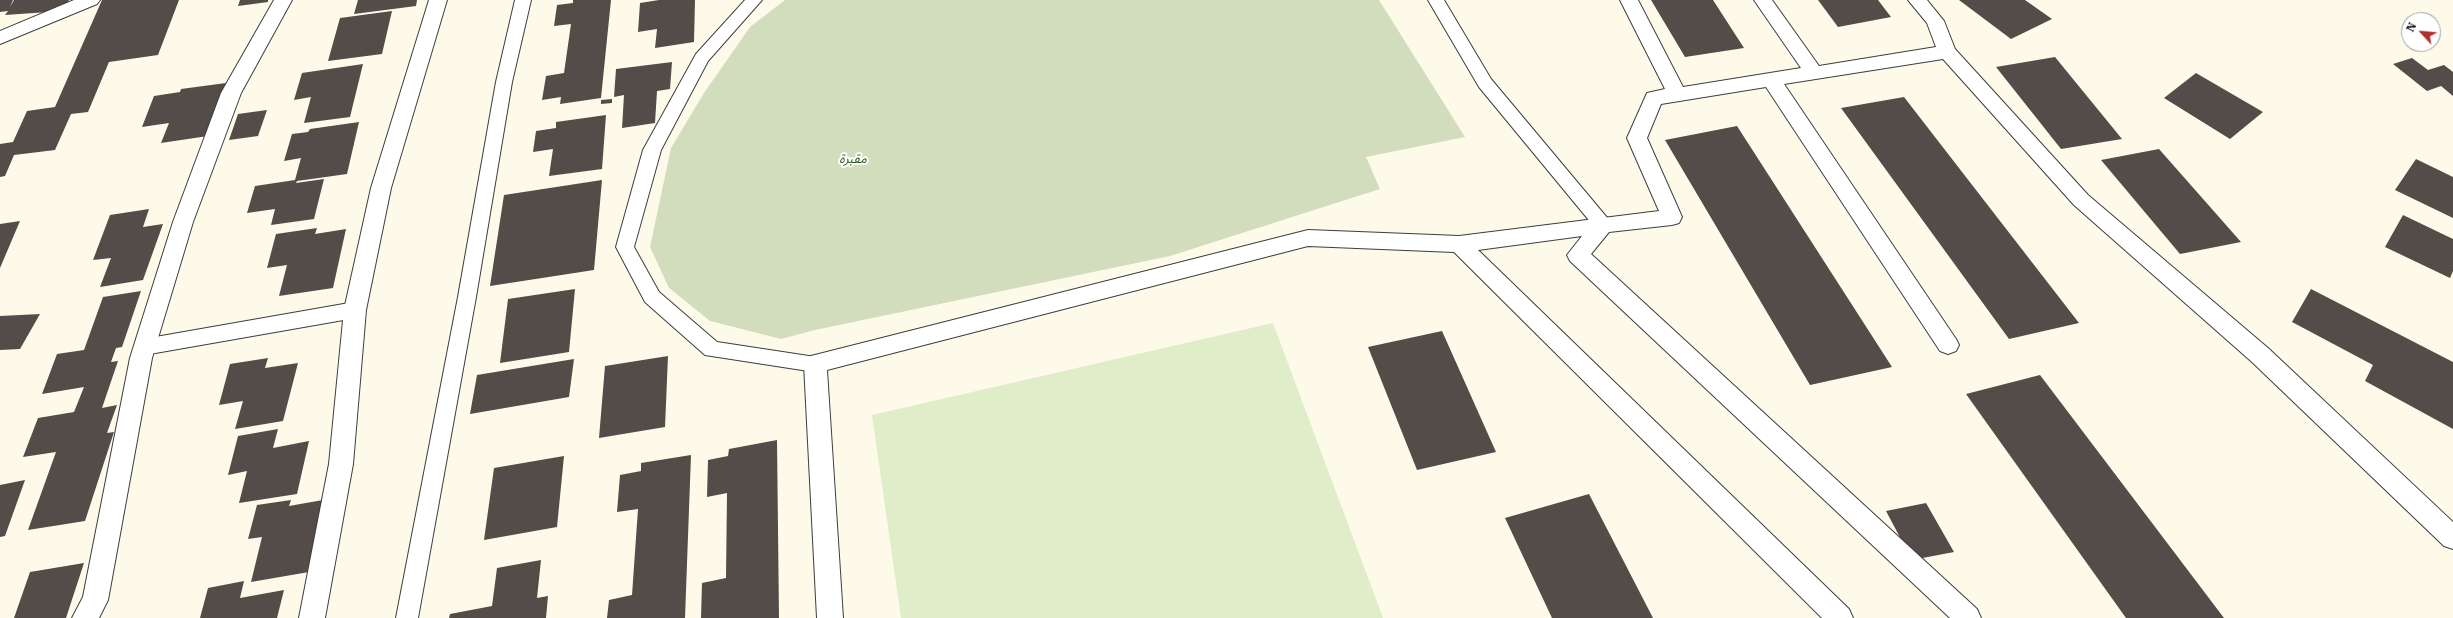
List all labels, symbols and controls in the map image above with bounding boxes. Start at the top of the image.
north arrow [2401,12,2441,52]
text: N [2403,20,2419,34]
park label: مقبرة [839,151,867,167]

